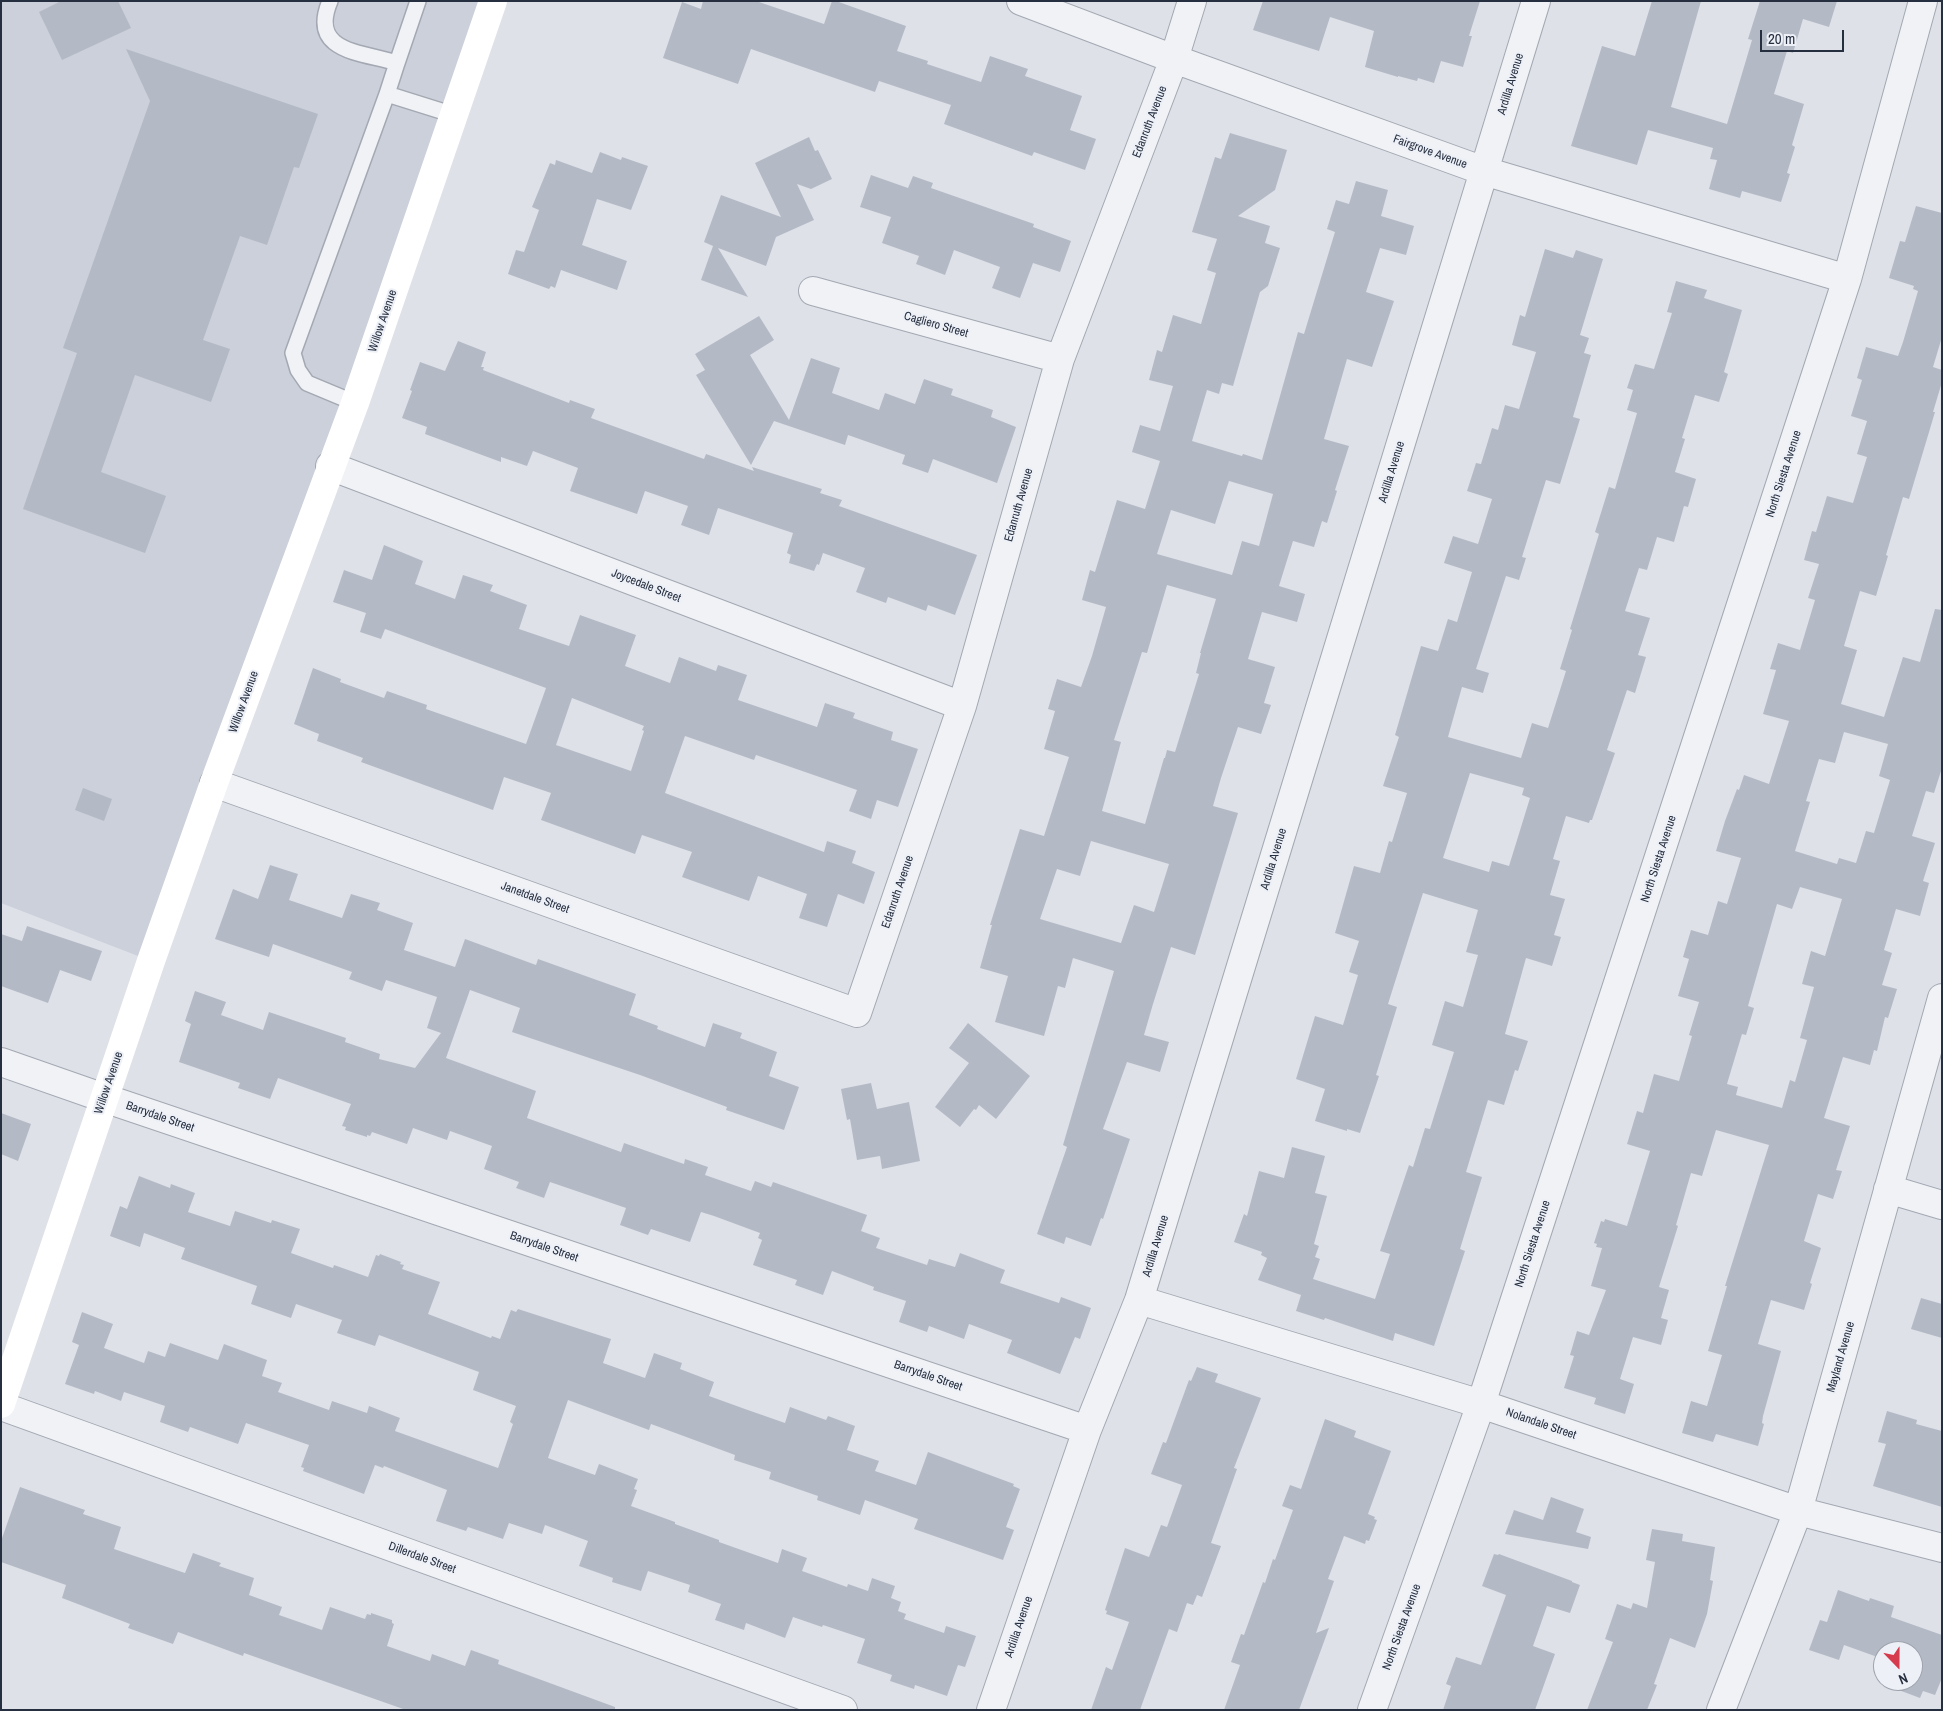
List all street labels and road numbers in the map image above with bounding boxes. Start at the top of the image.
street label: Ardilla Avenue [1495,51,1527,117]
street label: Edanruth Avenue [1130,84,1170,160]
street label: Fairgrove Avenue [1391,132,1469,172]
street label: Willow Avenue [366,288,400,354]
street label: Cagliero Street [902,309,970,341]
street label: North Siesta Avenue [1763,429,1805,519]
street label: Ardilla Avenue [1376,439,1408,505]
street label: Edanruth Avenue [1002,467,1036,543]
street label: Joycedale Street [609,566,683,606]
street label: Willow Avenue [226,669,262,735]
street label: North Siesta Avenue [1638,814,1680,904]
street label: Ardilla Avenue [1258,826,1290,892]
street label: Edanruth Avenue [879,854,917,930]
street label: Janetdale Street [499,879,571,917]
street label: Willow Avenue [92,1050,126,1116]
street label: Barrydale Street [124,1099,196,1135]
street label: North Siesta Avenue [1512,1199,1554,1289]
street label: Ardilla Avenue [1140,1213,1172,1279]
street label: Barrydale Street [508,1229,580,1265]
street label: Mayland Avenue [1824,1320,1858,1394]
street label: Barrydale Street [892,1358,964,1394]
street label: Nolandale Street [1504,1405,1578,1443]
street label: Dillerdale Street [386,1539,458,1577]
street label: North Siesta Avenue [1380,1582,1424,1672]
street label: Ardilla Avenue [1002,1594,1036,1660]

